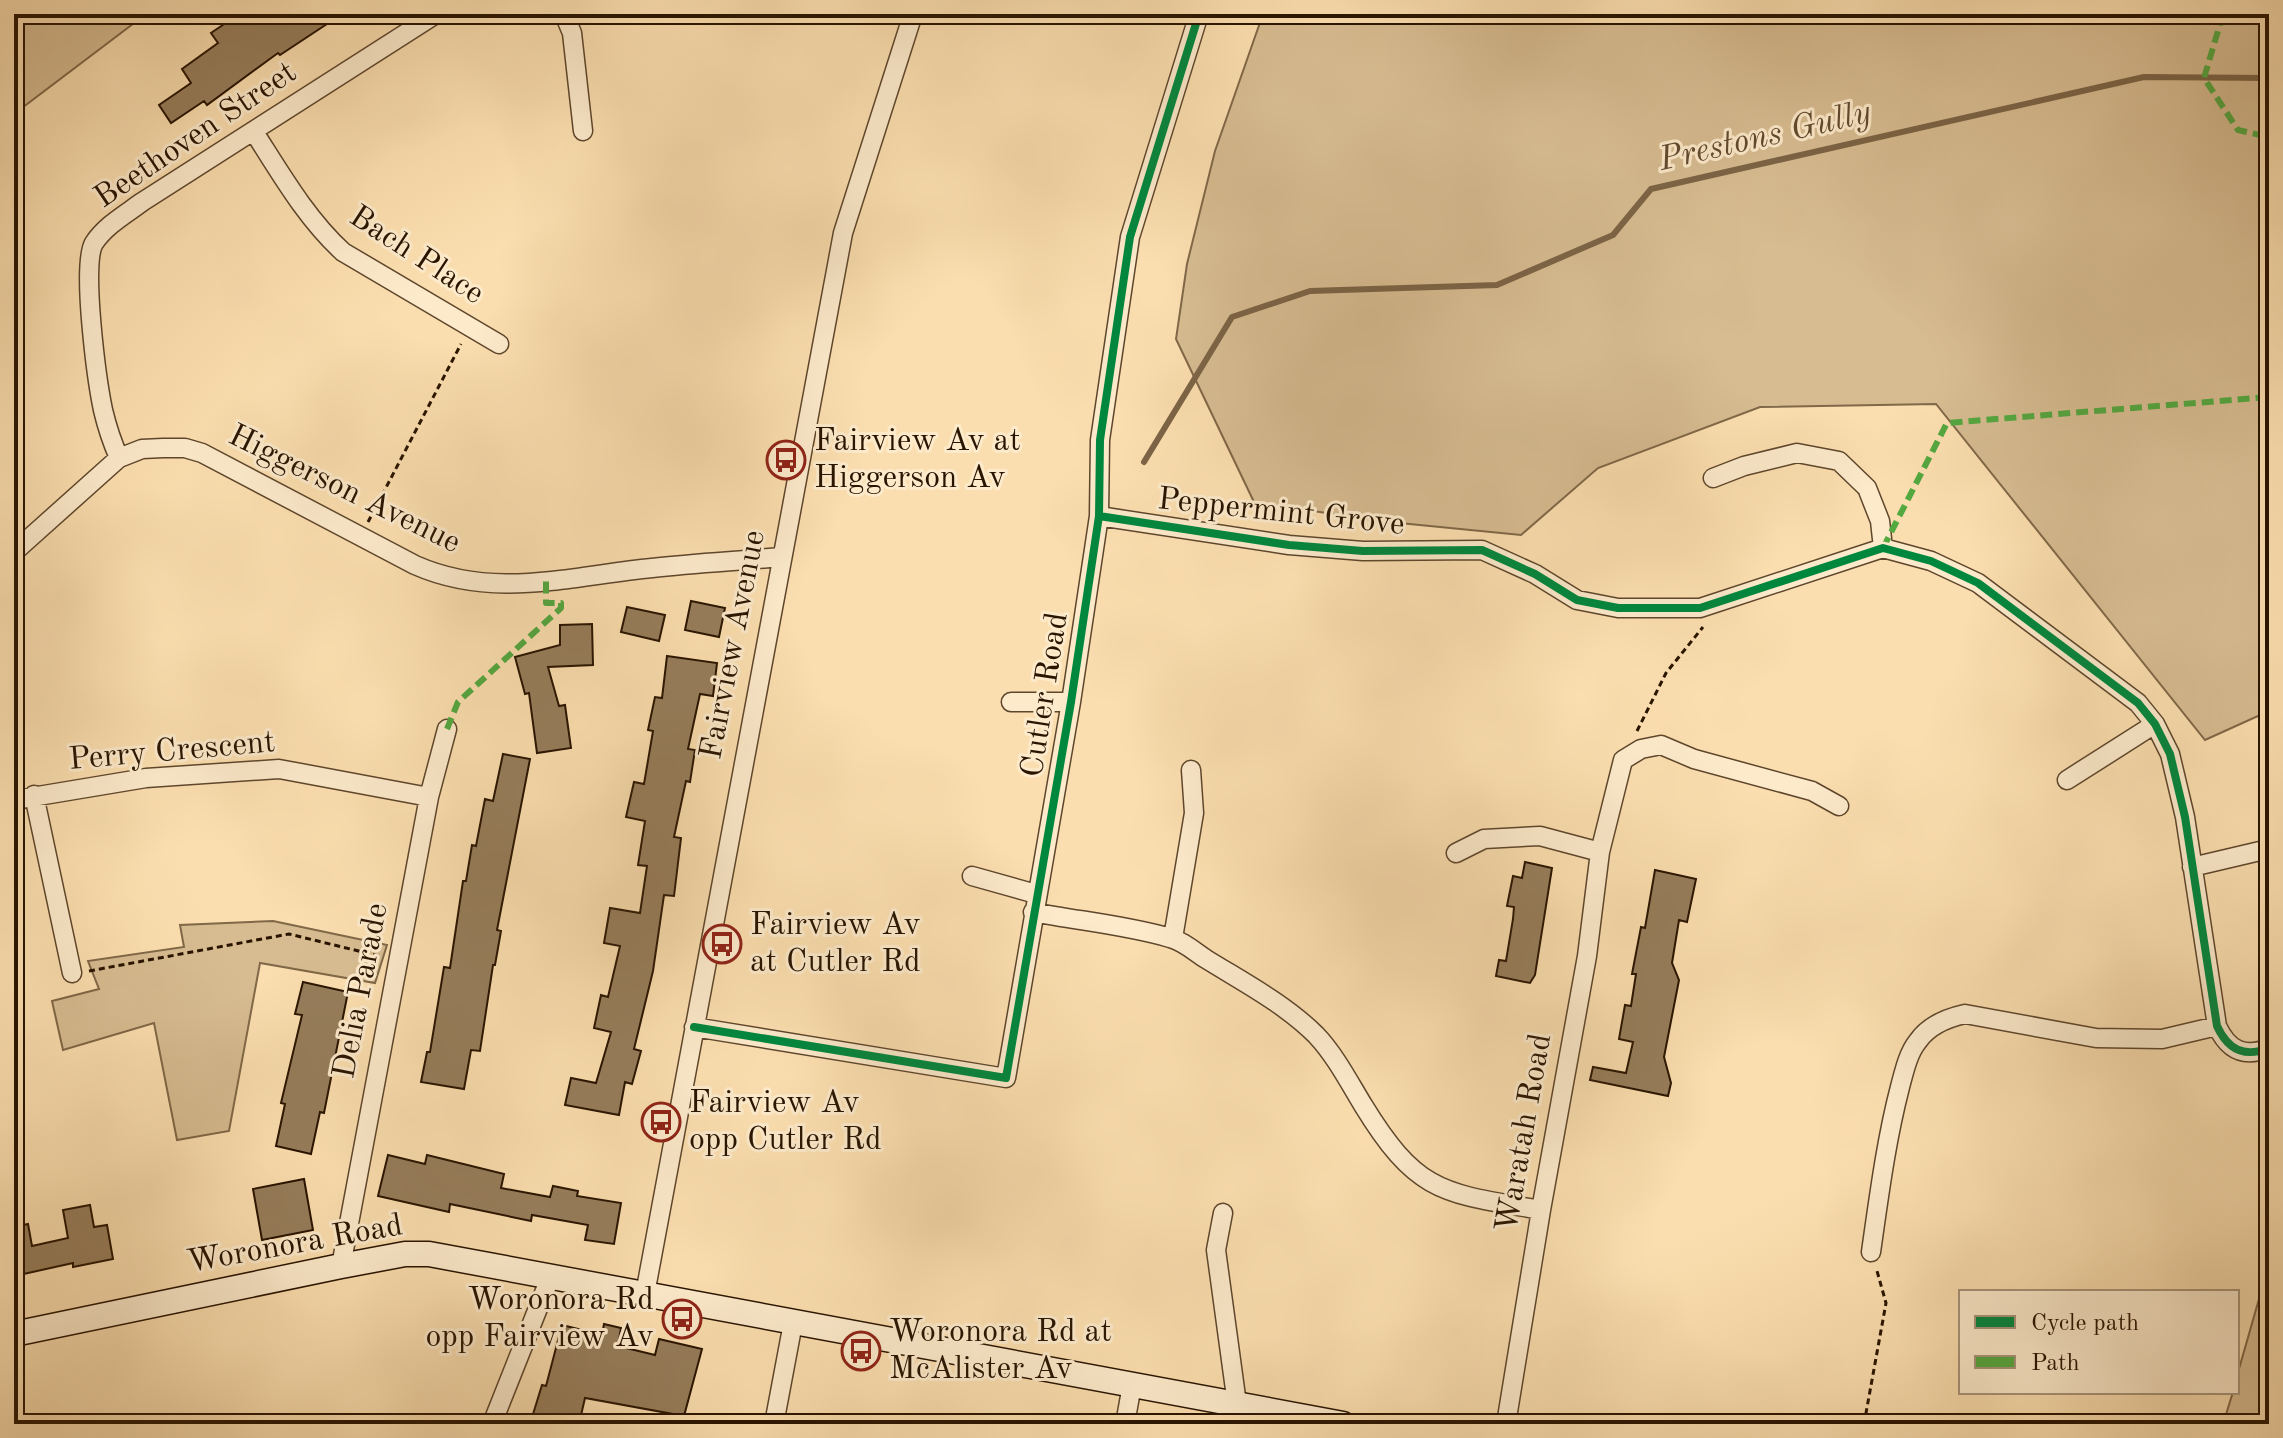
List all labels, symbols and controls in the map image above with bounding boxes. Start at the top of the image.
street label: Beethoven Street [89,57,303,215]
water label: Prestons Gully [1655,96,1875,178]
street label: Bach Place [343,201,489,311]
street label: Higgerson Avenue [223,420,465,560]
place label: Fairview Av at Higgerson Av [814,426,1021,495]
bus stop icon: Fairview Av at Higgerson Av [765,439,807,481]
street label: Peppermint Grove [1156,484,1406,542]
street label: Fairview Avenue [696,528,772,762]
street label: Cutler Road [1017,610,1075,780]
street label: Perry Crescent [67,727,277,777]
street label: Delia Parade [329,900,395,1082]
place label: Fairview Av at Cutler Rd [750,910,921,979]
bus stop icon: Fairview Av at Cutler Rd [701,923,743,965]
street label: Waratah Road [1492,1031,1558,1235]
place label: Fairview Av opp Cutler Rd [689,1088,882,1157]
bus stop icon: Fairview Av opp Cutler Rd [640,1101,682,1143]
street label: Woronora Road [185,1210,405,1280]
place label: Woronora Rd opp Fairview Av [425,1285,654,1354]
legend [1959,1290,2239,1394]
bus stop icon: Woronora Rd opp Fairview Av [661,1298,703,1340]
text: Cycle path [2031,1312,2139,1336]
place label: Woronora Rd at McAlister Av [889,1317,1112,1386]
bus stop icon: Woronora Rd at McAlister Av [840,1330,882,1372]
text: Path [2031,1352,2080,1376]

